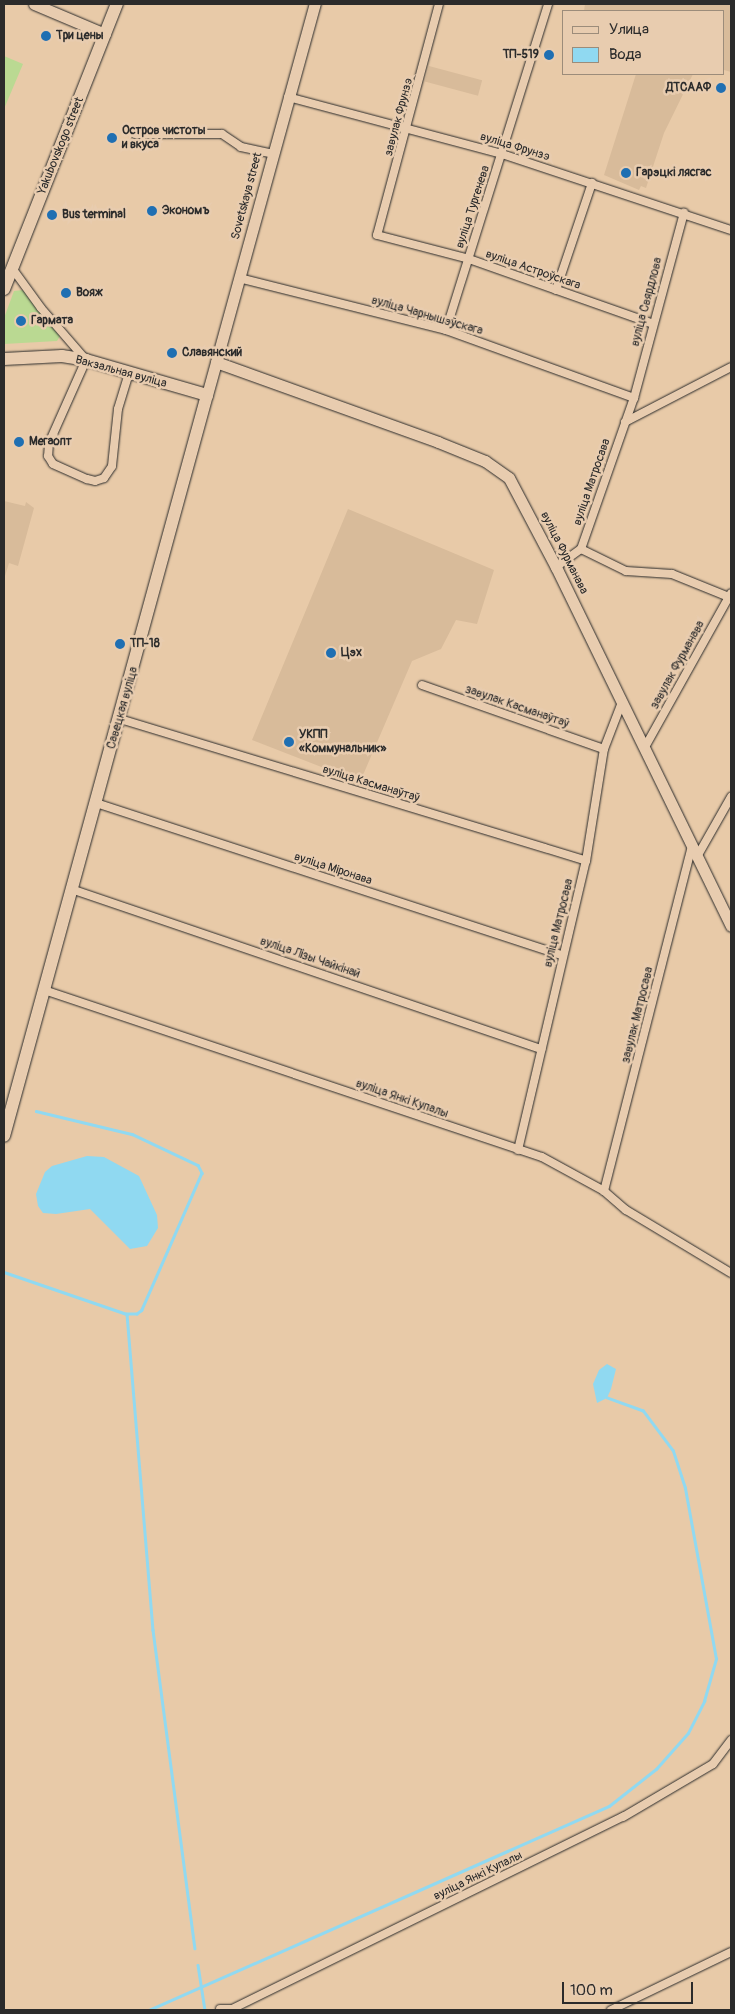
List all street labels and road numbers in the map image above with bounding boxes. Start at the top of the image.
street label: завулак Фрунзэ [382,76,416,158]
street label: Yakubovskogo street [35,95,87,197]
street label: вуліца Фрунзэ [478,130,552,164]
street label: Sovetskaya street [228,151,266,241]
street label: вуліца Тургенева [453,164,493,250]
street label: вуліца Астроўскага [484,247,582,293]
street label: вуліца Свярдлова [628,256,666,348]
street label: вуліца Чарнышэўскага [370,293,484,339]
street label: Вакзальная вуліца [74,353,168,391]
street label: вуліца Матросава [570,437,614,527]
street label: вуліца Фурманава [537,509,591,597]
street label: завулак Фурманава [648,618,708,712]
street label: Савецкая вуліца [104,665,142,751]
street label: завулак Касманаўтаў [463,683,571,731]
street label: вуліца Касманаўтаў [321,762,421,806]
street label: вуліца Міронава [292,850,374,888]
street label: вуліца Матросава [541,877,577,969]
street label: вуліца Лізы Чайкінай [258,934,362,982]
street label: завулак Матросава [619,965,657,1065]
street label: вуліца Янкі Купалы [354,1076,450,1122]
street label: вуліца Янкі Купалы [431,1848,525,1904]

